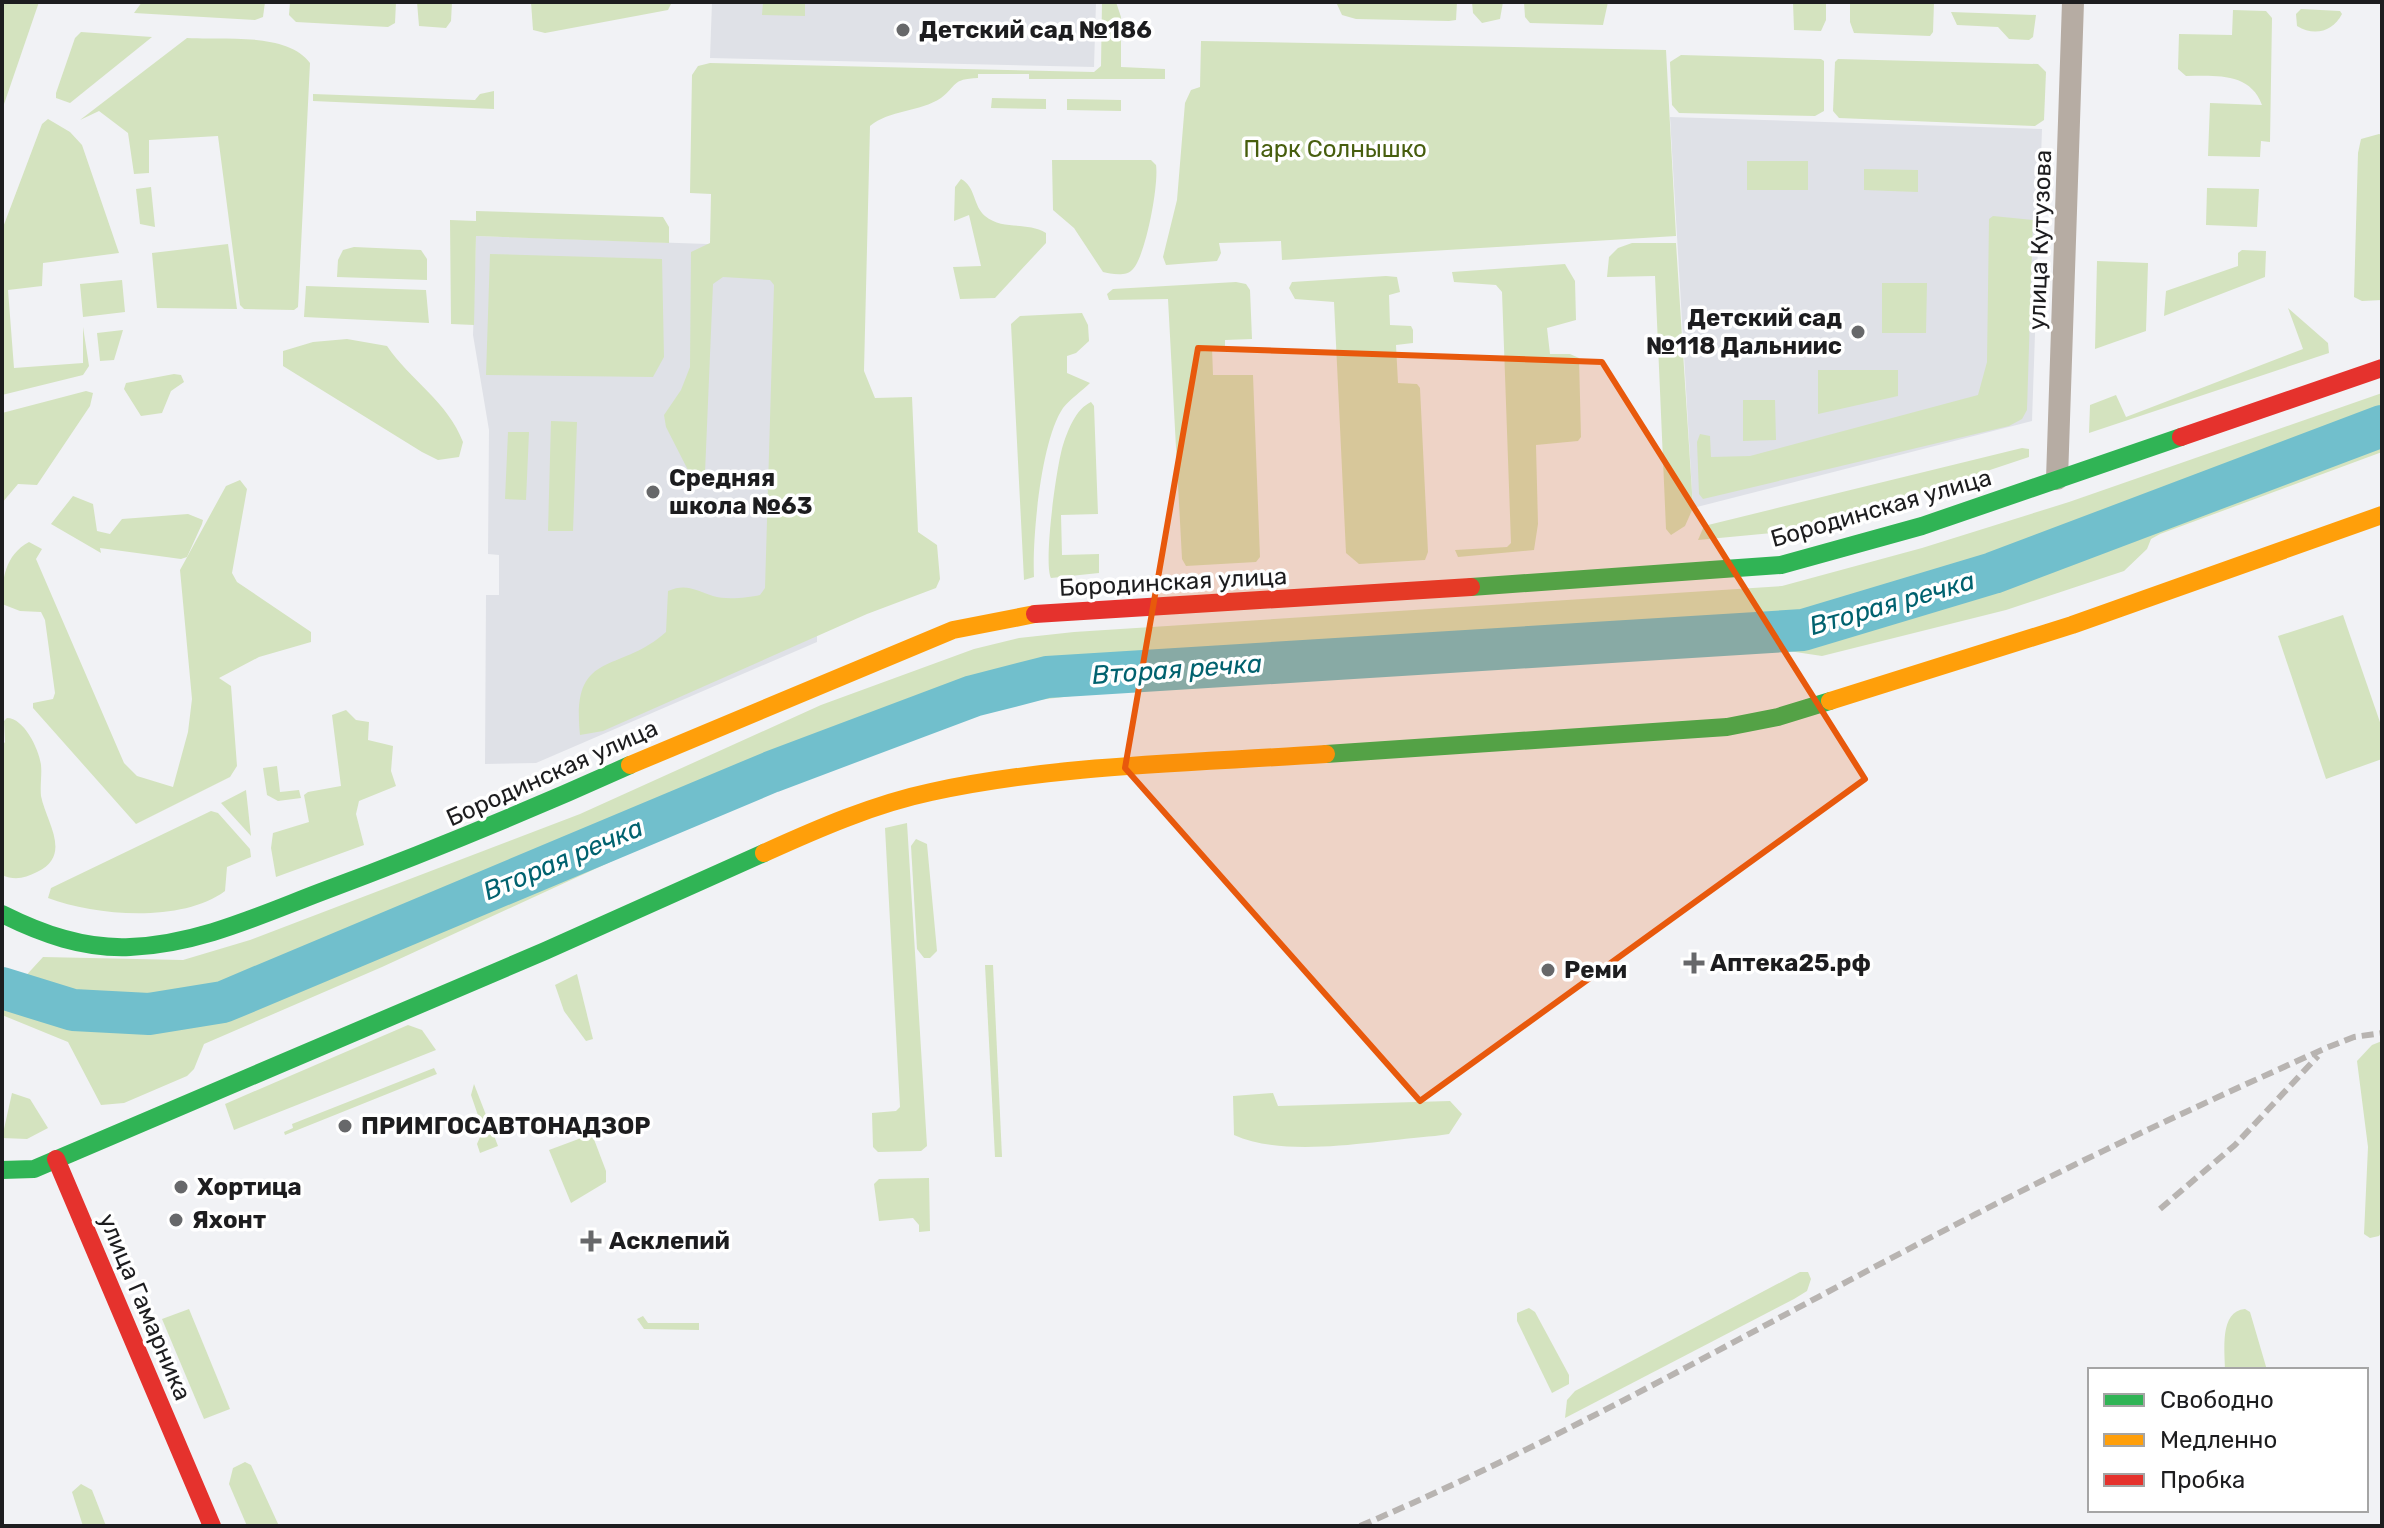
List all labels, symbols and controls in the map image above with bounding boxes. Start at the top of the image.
place label: Детский сад №186 [919,16,1152,44]
marker: Детский сад №186 [894,21,912,39]
park label: Парк Солнышко [1243,135,1427,163]
street label: улица Кутузова [2023,149,2057,331]
place label: Детский сад №118 Дальниис [1646,304,1842,360]
marker: Детский сад №118 Дальниис [1849,323,1867,341]
street label: Бородинская улица [1767,463,1995,553]
place label: Средняя школа №63 [669,464,812,520]
marker: Средняя школа №63 [644,483,662,501]
street label: Бородинская улица [1058,562,1288,602]
water label: Вторая речка [1806,565,1978,642]
water label: Вторая речка [1091,648,1263,691]
street label: Бородинская улица [442,714,662,832]
water label: Вторая речка [479,812,648,907]
place label: Аптека25.рф [1710,949,1871,977]
marker: Аптека25.рф [1685,954,1703,972]
place label: Реми [1564,956,1627,984]
marker: Реми [1539,961,1557,979]
place label: ПРИМГОСАВТОНАДЗОР [361,1112,650,1140]
marker: ПРИМГОСАВТОНАДЗОР [336,1117,354,1135]
place label: Хортица [197,1173,302,1201]
marker: Хортица [172,1178,190,1196]
place label: Яхонт [192,1206,266,1234]
street label: улица Гамарника [93,1209,197,1405]
marker: Яхонт [167,1211,185,1229]
place label: Асклепий [609,1227,730,1255]
marker: Асклепий [580,1230,602,1252]
legend [2088,1368,2368,1512]
text: Свободно [2160,1386,2274,1414]
text: Медленно [2160,1426,2277,1454]
text: Пробка [2160,1466,2245,1494]

